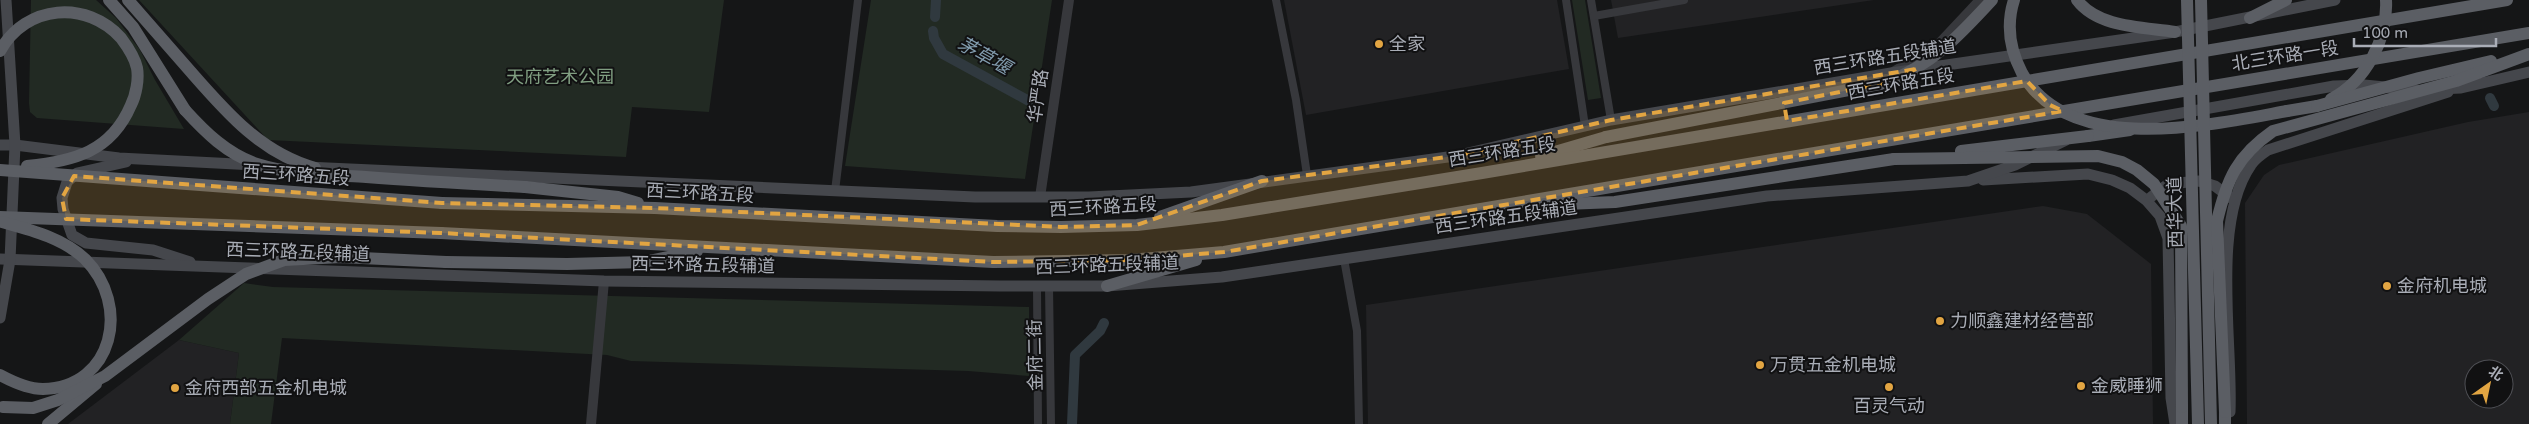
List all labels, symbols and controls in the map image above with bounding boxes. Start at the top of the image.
scale bar [2354,15,2496,47]
text: 100 m [2362,24,2408,42]
water label: 茅草堰 [954,33,1017,81]
place label: 全家 [1389,33,1425,55]
street label: 西三环路五段辅道 [1812,35,1958,79]
street label: 北三环路一段 [2230,37,2340,75]
marker: 全家 [1373,38,1385,50]
street label: 西三环路五段 [1846,64,1956,104]
park label: 天府艺术公园 [506,66,614,88]
street label: 华严路 [1023,68,1053,124]
street label: 西三环路五段 [1447,133,1557,171]
street label: 西三环路五段 [241,160,351,190]
street label: 西华大道 [2163,176,2187,248]
street label: 西三环路五段 [645,179,755,207]
street label: 西三环路五段 [1048,193,1158,221]
street label: 西三环路五段辅道 [1433,196,1579,238]
street label: 西三环路五段辅道 [226,238,370,266]
street label: 西三环路五段辅道 [1035,251,1179,279]
street label: 西三环路五段辅道 [631,253,775,277]
place label: 金府机电城 [2397,275,2487,297]
marker: 金府机电城 [2381,280,2393,292]
place label: 力顺鑫建材经营部 [1950,310,2094,332]
marker: 力顺鑫建材经营部 [1934,315,1946,327]
street label: 金府二街 [1023,319,1047,391]
place label: 万贯五金机电城 [1770,354,1896,376]
marker: 万贯五金机电城 [1754,359,1766,371]
north arrow [2464,359,2514,409]
text: 北 [2485,363,2506,384]
place label: 金威睡狮 [2091,375,2163,397]
place label: 金府西部五金机电城 [185,377,347,399]
marker: 金威睡狮 [2075,380,2087,392]
marker: 百灵气动 [1883,381,1895,393]
marker: 金府西部五金机电城 [169,382,181,394]
place label: 百灵气动 [1853,395,1925,417]

